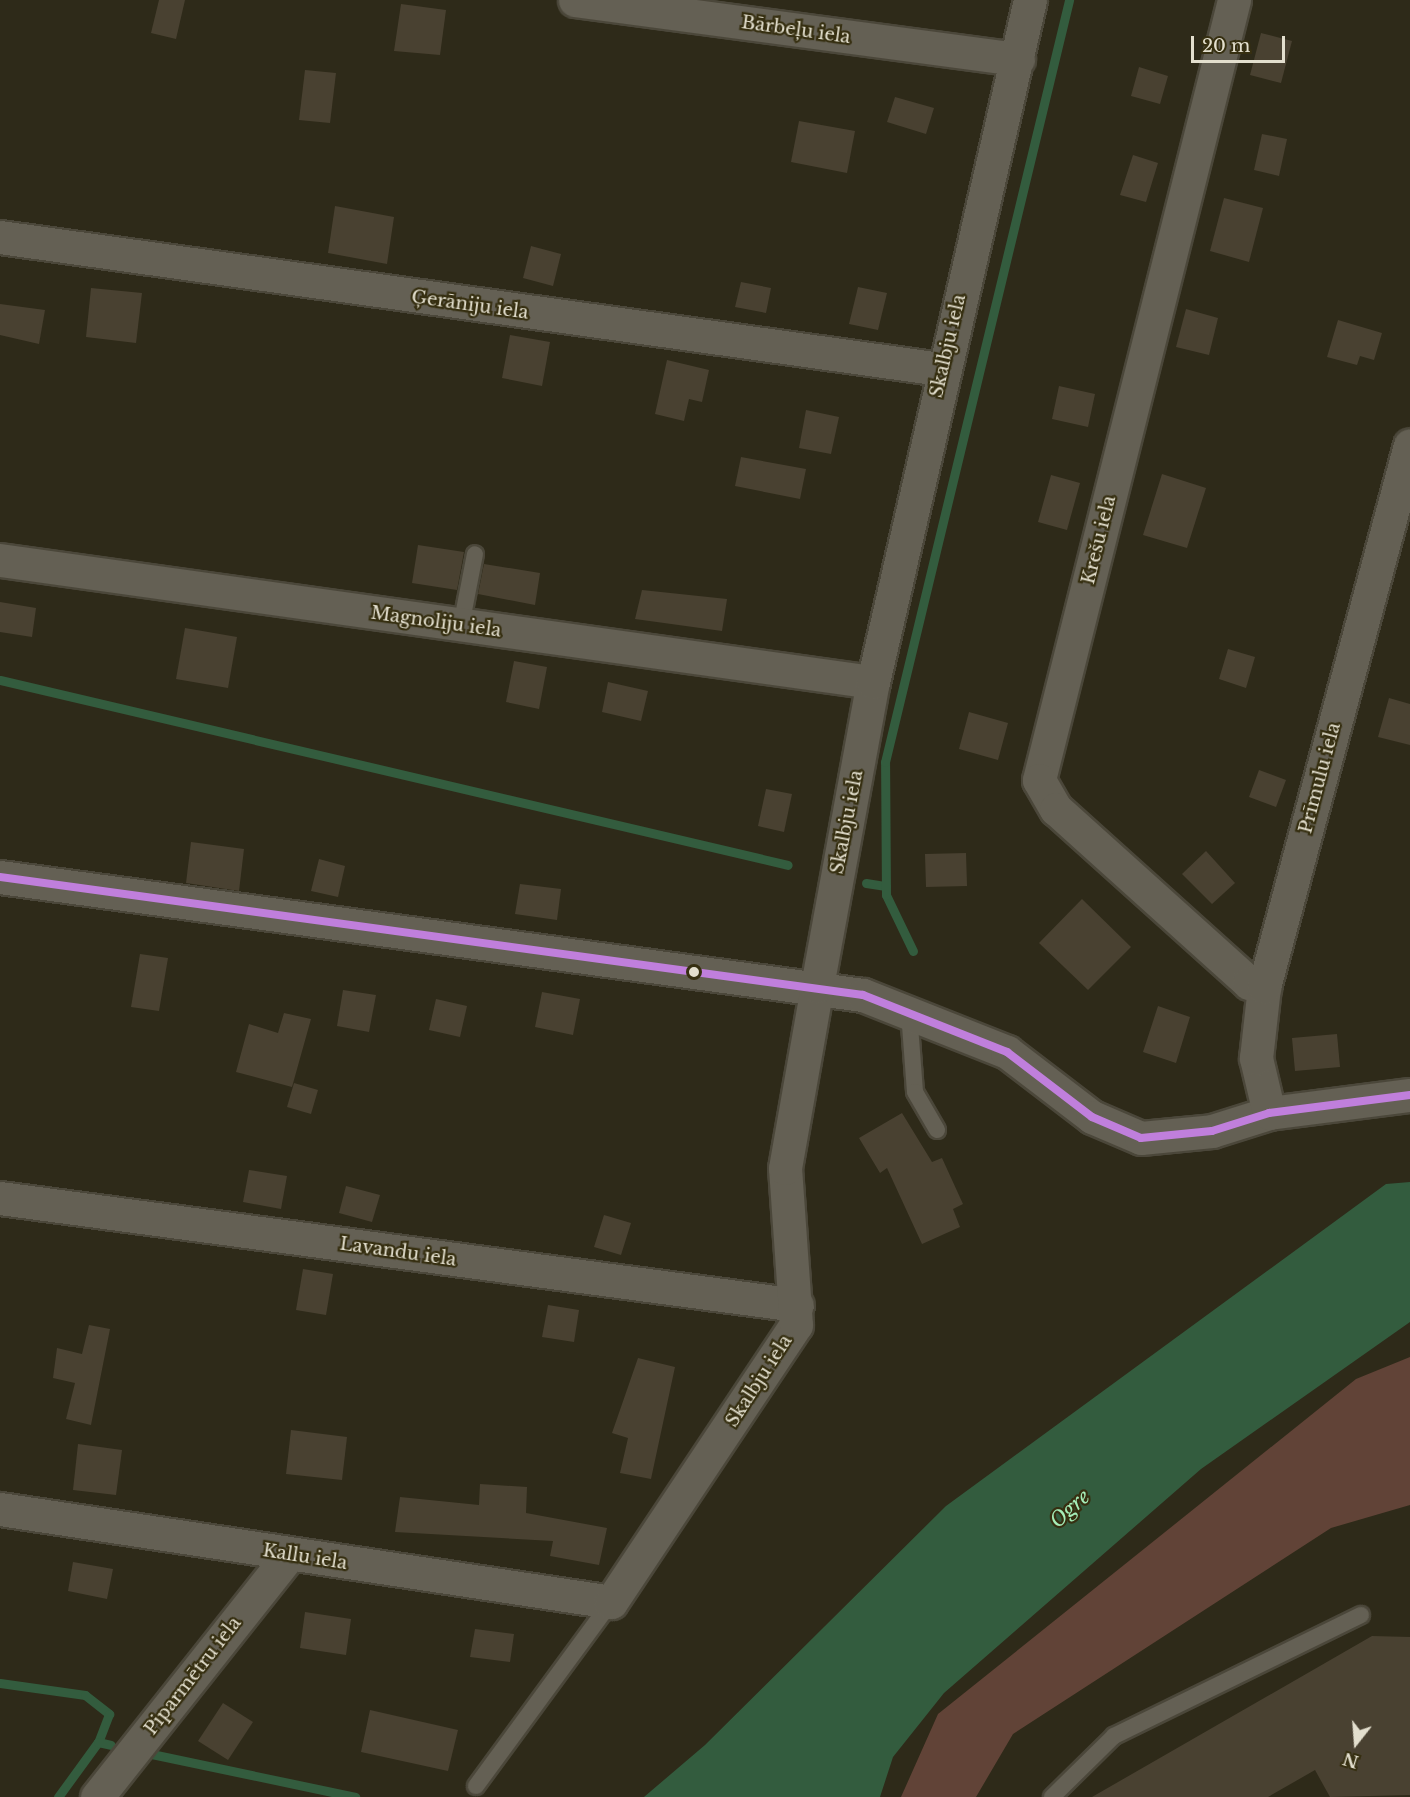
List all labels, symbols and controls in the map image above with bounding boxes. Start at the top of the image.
street label: Bārbeļu iela [740,12,852,48]
scale bar [1194,24,1288,62]
text: 20 m [1202,35,1250,57]
street label: Ģerāniju iela [410,286,530,324]
street label: Skalbju iela [926,292,970,400]
street label: Krešu iela [1078,494,1120,586]
street label: Magnoliju iela [369,602,503,642]
street label: Prīmulu iela [1295,720,1345,836]
street label: Skalbju iela [826,768,868,876]
unlabelled marker [688,966,700,978]
street label: Lavandu iela [338,1233,458,1271]
street label: Skalbju iela [721,1331,797,1431]
water label: Ogre [1045,1485,1095,1533]
street label: Kallu iela [261,1540,349,1574]
street label: Piparmētru iela [140,1613,246,1739]
north arrow [1326,1713,1386,1773]
text: N [1341,1748,1361,1772]

